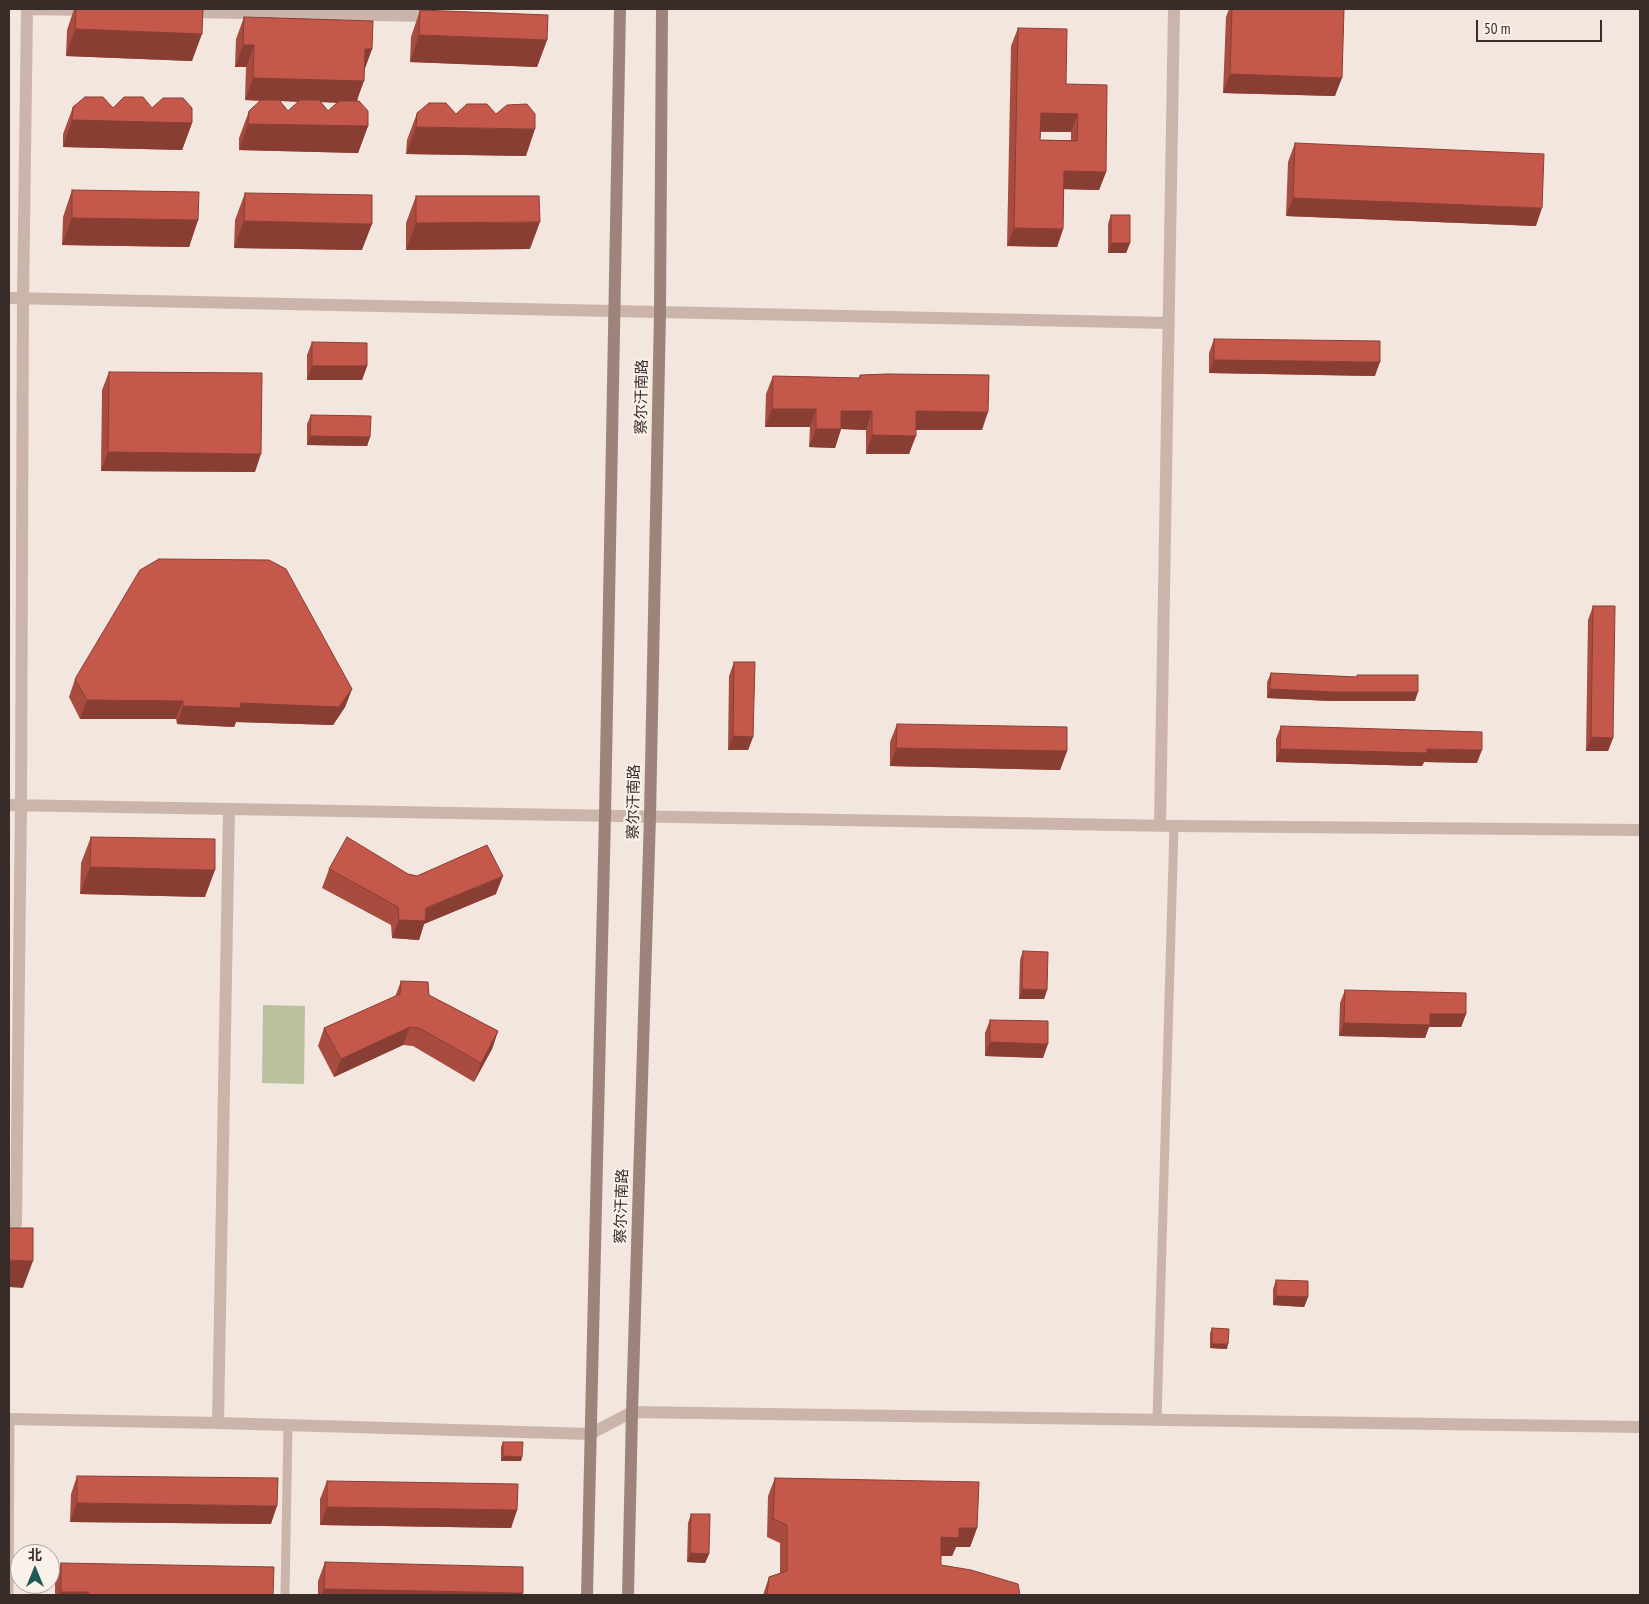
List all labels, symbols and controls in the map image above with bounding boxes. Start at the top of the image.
scale bar [1479,10,1605,42]
text: 50 m [1484,19,1510,38]
street label: 察尔汗南路 [632,359,652,435]
street label: 察尔汗南路 [624,764,644,840]
street label: 察尔汗南路 [612,1168,632,1244]
north arrow [10,1544,60,1594]
text: 北 [28,1546,42,1564]

